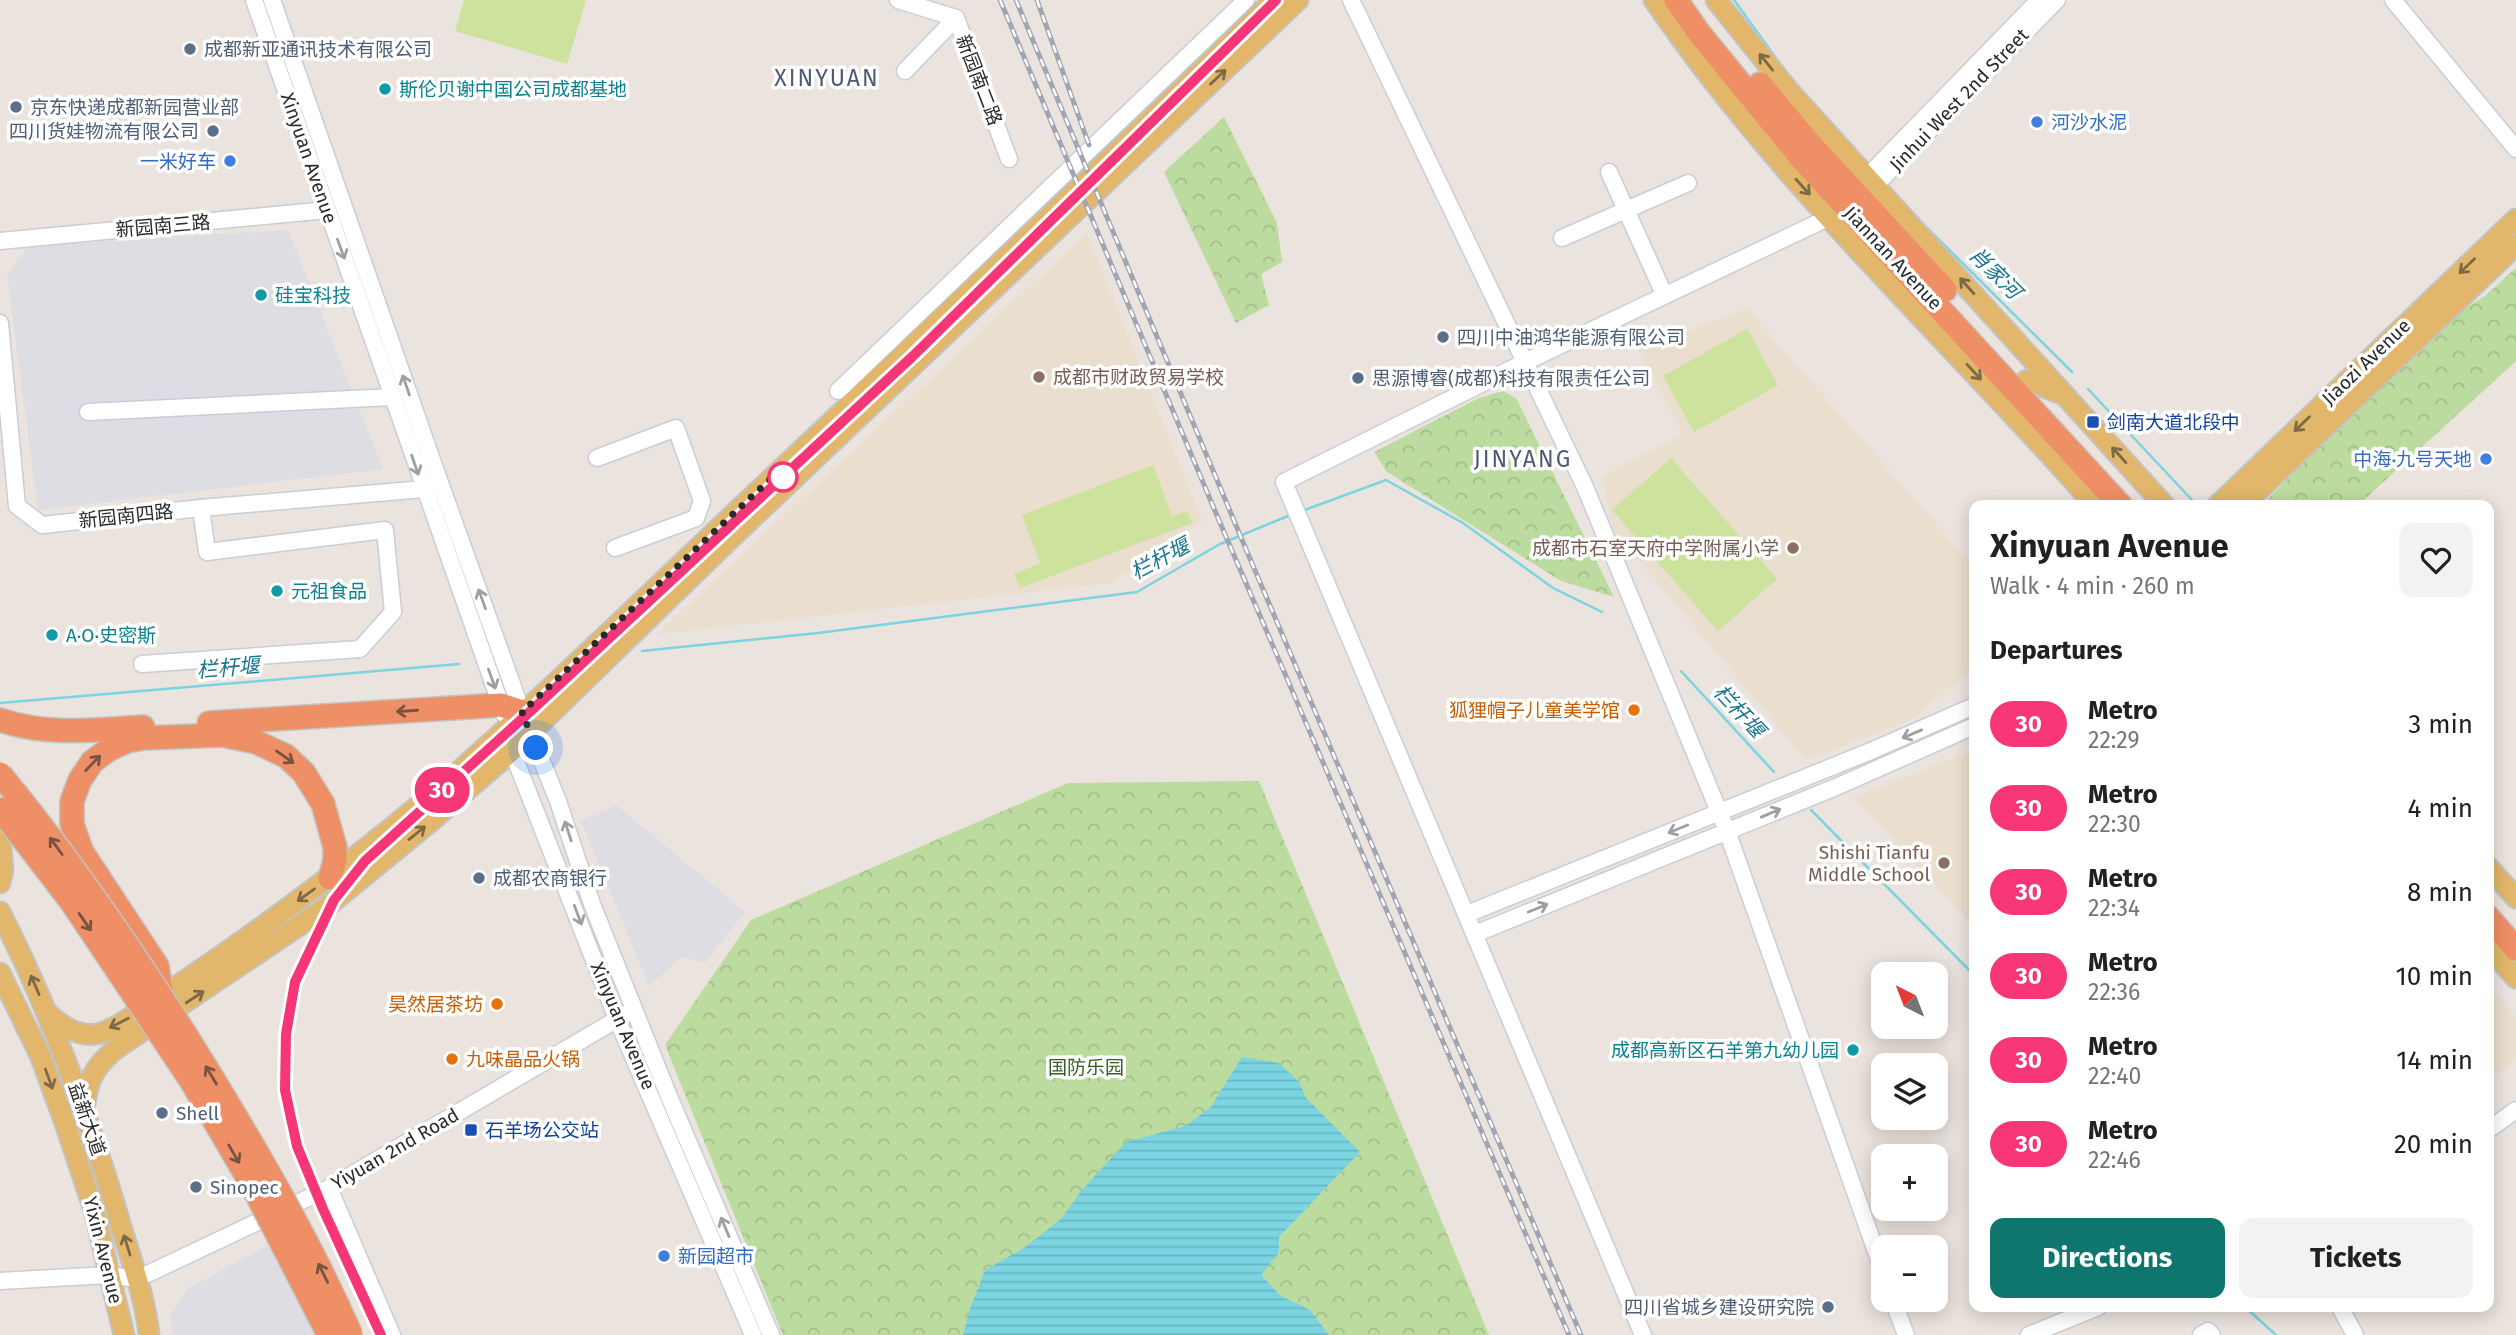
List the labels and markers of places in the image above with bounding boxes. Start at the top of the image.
place label: 成都新亚通讯技术有限公司 [204,38,432,61]
marker: 成都新亚通讯技术有限公司 [182,41,198,57]
place label: 斯伦贝谢中国公司成都基地 [399,78,627,101]
marker: 斯伦贝谢中国公司成都基地 [377,81,393,97]
place label: 京东快递成都新园营业部 [30,96,239,119]
marker: 京东快递成都新园营业部 [8,99,24,115]
place label: 河沙水泥 [2051,111,2127,134]
marker: 河沙水泥 [2029,114,2045,130]
place label: 四川货娃物流有限公司 [9,120,199,143]
marker: 四川货娃物流有限公司 [205,123,221,139]
place label: 一米好车 [140,150,216,173]
marker: 一米好车 [222,153,238,169]
place label: 硅宝科技 [275,284,351,307]
marker: 硅宝科技 [253,287,269,303]
place label: 四川中油鸿华能源有限公司 [1457,326,1685,349]
marker: 四川中油鸿华能源有限公司 [1435,329,1451,345]
place label: 成都市财政贸易学校 [1053,366,1224,389]
place label: 思源博睿(成都)科技有限责任公司 [1372,367,1650,390]
marker: 成都市财政贸易学校 [1031,369,1047,385]
marker: 思源博睿(成都)科技有限责任公司 [1350,370,1366,386]
place label: 剑南大道北段中 [2107,411,2240,434]
marker: 剑南大道北段中 [2085,414,2101,430]
place label: 中海·九号天地 [2353,448,2472,471]
marker: 中海·九号天地 [2478,451,2494,467]
unlabelled marker [768,462,798,492]
place label: 成都市石室天府中学附属小学 [1532,537,1779,560]
marker: 成都市石室天府中学附属小学 [1785,540,1801,556]
place label: 元祖食品 [291,580,367,603]
marker: 元祖食品 [269,583,285,599]
place label: A·O·史密斯 [66,624,156,647]
marker: A·O·史密斯 [44,627,60,643]
place label: 狐狸帽子儿童美学馆 [1449,699,1620,722]
marker: 狐狸帽子儿童美学馆 [1626,702,1642,718]
place label: Shishi Tianfu Middle School [1808,841,1930,886]
marker: Shishi Tianfu Middle School [1936,855,1952,871]
place label: 成都农商银行 [493,867,607,890]
marker: 成都农商银行 [471,870,487,886]
place label: 昊然居茶坊 [388,993,483,1016]
marker: 昊然居茶坊 [489,996,505,1012]
place label: 成都高新区石羊第九幼儿园 [1611,1039,1839,1062]
marker: 成都高新区石羊第九幼儿园 [1845,1042,1861,1058]
place label: 九味晶品火锅 [466,1048,580,1071]
marker: 九味晶品火锅 [444,1051,460,1067]
place label: Shell [176,1102,219,1125]
marker: Shell [154,1105,170,1121]
place label: 石羊场公交站 [485,1119,599,1142]
marker: 石羊场公交站 [463,1122,479,1138]
place label: Sinopec [210,1176,279,1199]
marker: Sinopec [188,1179,204,1195]
place label: 新园超市 [678,1245,754,1268]
marker: 新园超市 [656,1248,672,1264]
place label: 四川省城乡建设研究院 [1624,1296,1814,1319]
marker: 四川省城乡建设研究院 [1820,1299,1836,1315]

